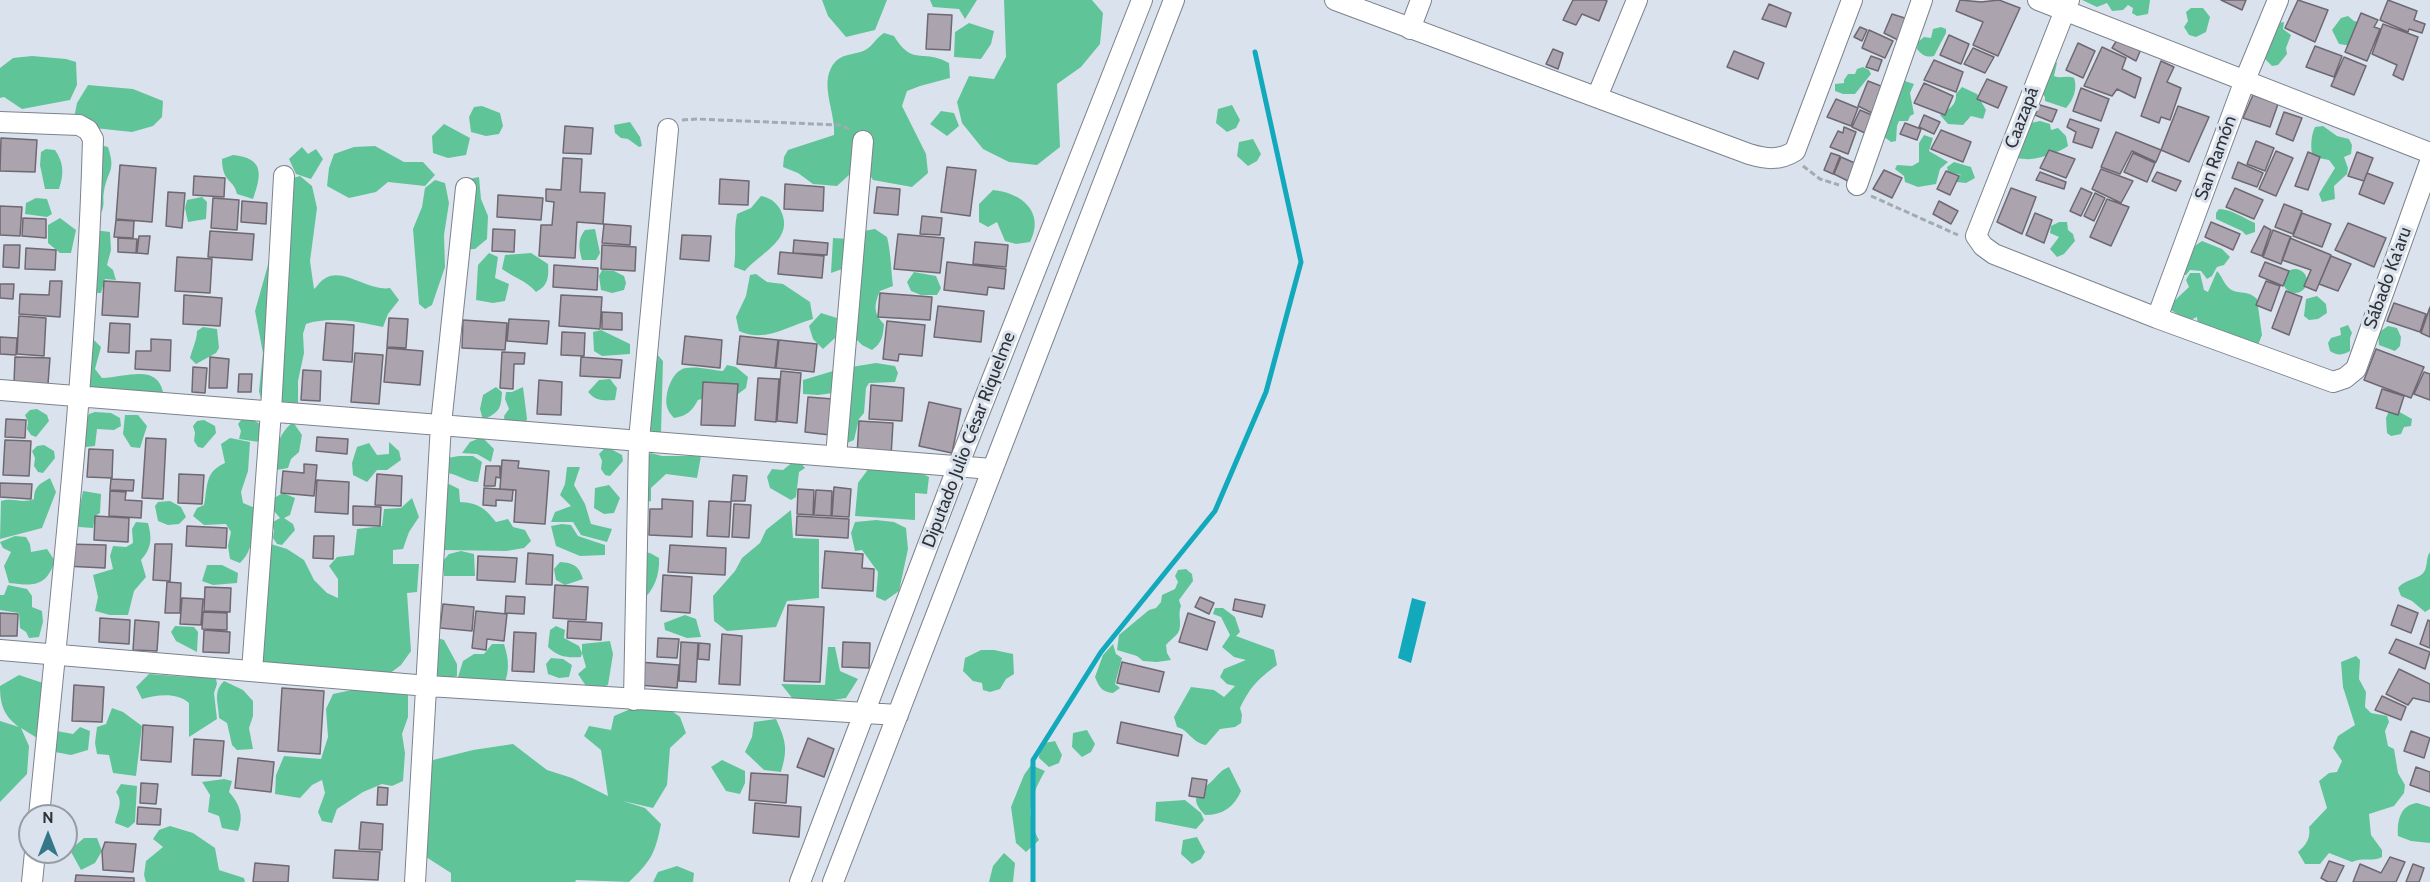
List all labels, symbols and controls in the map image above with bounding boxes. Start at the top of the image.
street label: Caazapá [2000,84,2044,152]
street label: San Ramón [2191,113,2241,203]
street label: Sábado Ka'aru [2360,224,2416,332]
street label: Diputado Julio César Riquelme [918,329,1020,551]
north arrow [18,804,78,864]
text: N [42,808,54,827]

